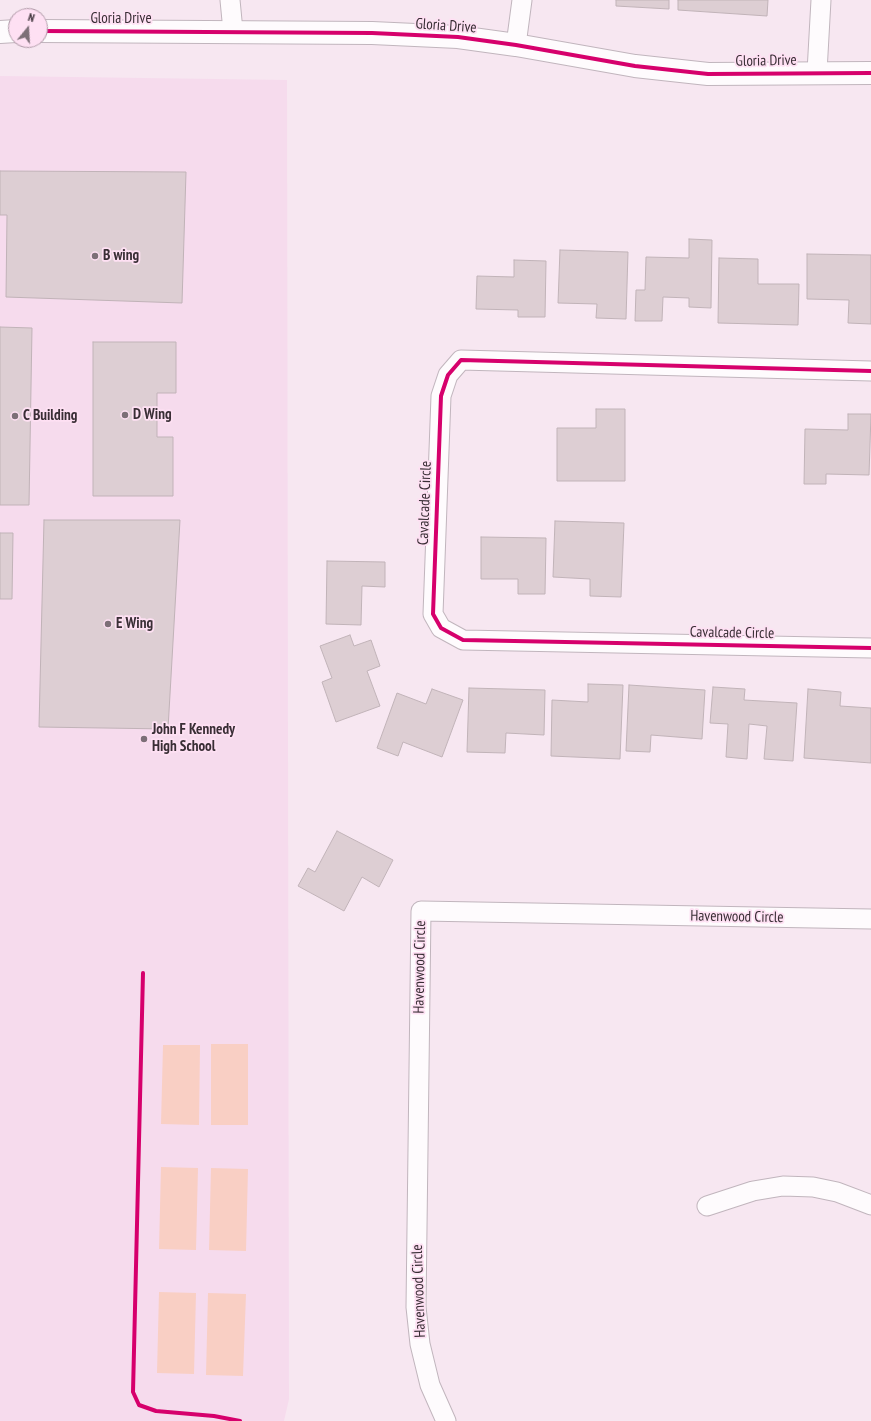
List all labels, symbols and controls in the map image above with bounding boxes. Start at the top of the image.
north arrow [8,8,48,48]
text: N [26,10,36,25]
street label: Gloria Drive [90,10,152,28]
street label: Gloria Drive [415,15,477,37]
street label: Gloria Drive [735,51,797,71]
place label: B wing [103,247,139,265]
marker: B wing [90,251,100,261]
place label: D Wing [133,406,172,424]
place label: C Building [23,407,77,425]
marker: D Wing [120,410,130,420]
marker: C Building [10,411,20,421]
street label: Cavalcade Circle [415,460,435,546]
place label: E Wing [116,615,153,633]
marker: E Wing [103,619,113,629]
street label: Cavalcade Circle [690,623,774,643]
place label: John F Kennedy High School [152,721,235,756]
marker: John F Kennedy High School [139,734,149,744]
street label: Havenwood Circle [690,907,784,927]
street label: Havenwood Circle [410,920,430,1014]
street label: Havenwood Circle [408,1244,430,1338]

